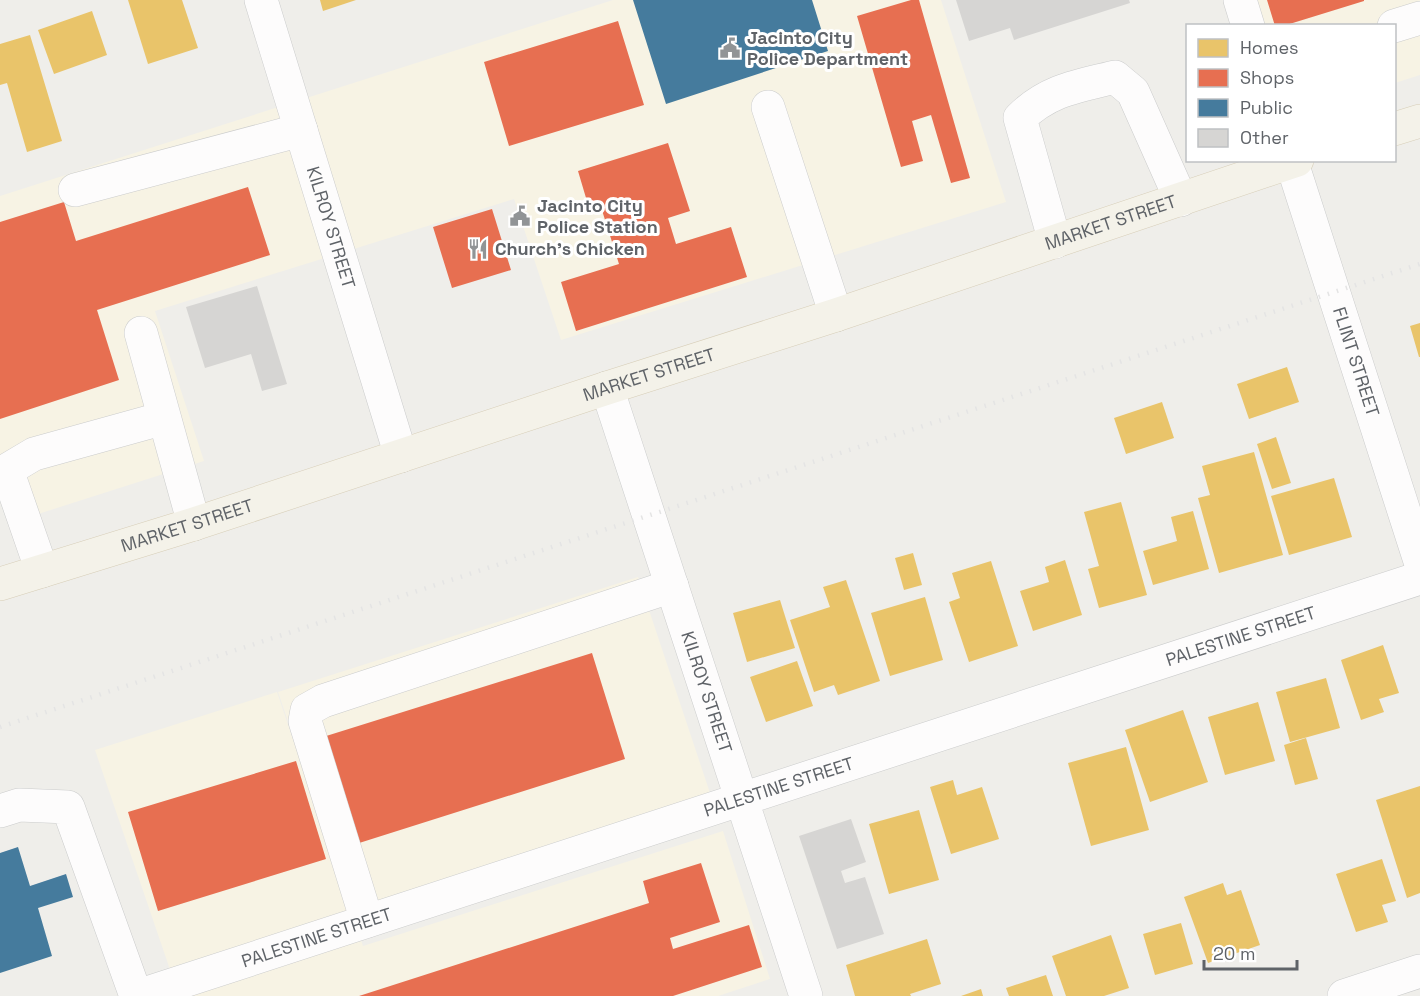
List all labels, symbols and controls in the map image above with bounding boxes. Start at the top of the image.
legend [1186,24,1396,162]
place label: Jacinto City Police Department [747,26,908,70]
public building icon: Jacinto City Police Department [718,36,742,60]
text: Homes [1240,36,1299,59]
text: Shops [1240,66,1294,89]
text: Public [1240,96,1293,119]
text: Other [1240,126,1289,149]
street label: KILROY STREET [302,163,361,292]
street label: MARKET STREET [1042,189,1180,255]
place label: Jacinto City Police Station [537,194,658,238]
public building icon: Jacinto City Police Station [508,204,532,228]
restaurant icon: Church's Chicken [466,237,490,261]
place label: Church's Chicken [495,237,645,260]
street label: FLINT STREET [1328,304,1385,420]
street label: MARKET STREET [580,342,718,406]
street label: MARKET STREET [118,493,256,557]
street label: PALESTINE STREET [1163,601,1319,671]
street label: KILROY STREET [676,628,738,756]
street label: PALESTINE STREET [701,751,857,822]
street label: PALESTINE STREET [239,902,395,972]
scale bar [1204,933,1297,971]
text: 20 m [1213,942,1256,965]

